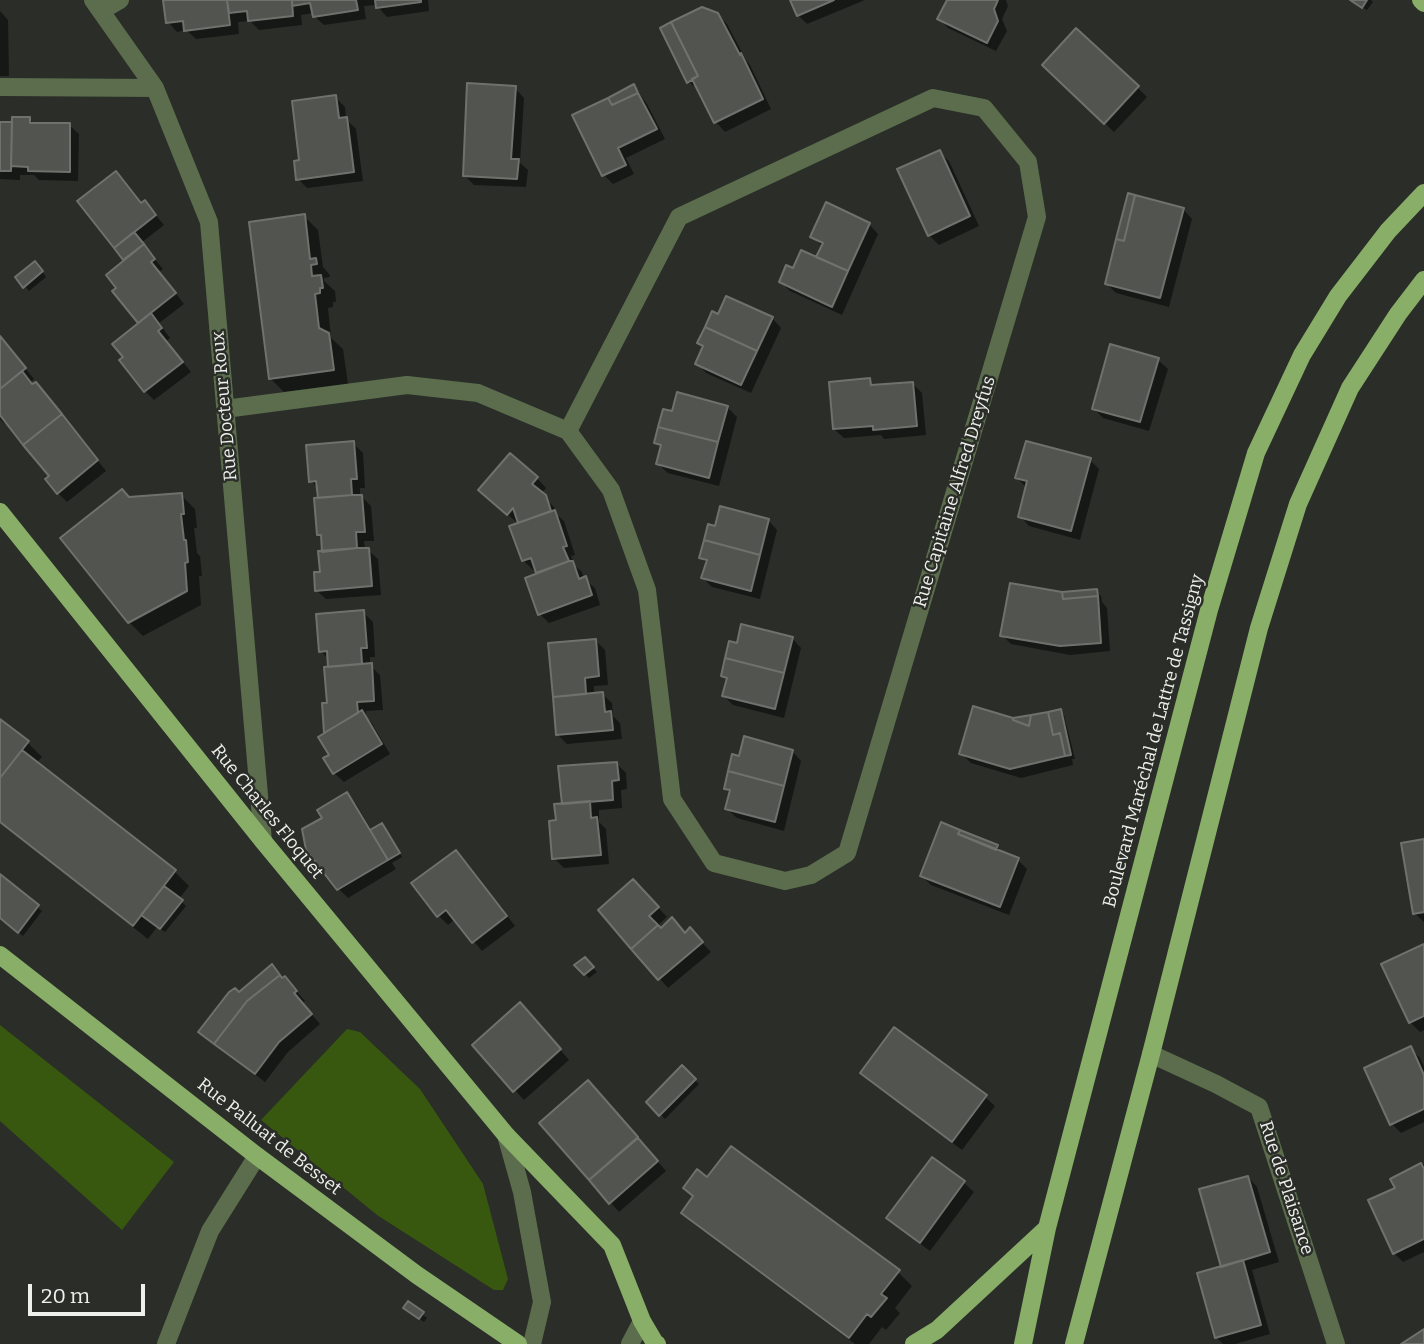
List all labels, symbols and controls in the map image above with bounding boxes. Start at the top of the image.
street label: Rue Docteur Roux [208,330,242,482]
street label: Rue Capitaine Alfred Dreyfus [909,374,1001,610]
street label: Boulevard Maréchal de Lattre de Tassigny [1099,572,1209,910]
street label: Rue Charles Floquet [206,741,328,883]
street label: Rue Palluat de Besset [193,1074,345,1200]
street label: Rue de Plaisance [1254,1118,1318,1258]
scale bar [32,1270,149,1314]
text: 20 m [41,1283,90,1309]

